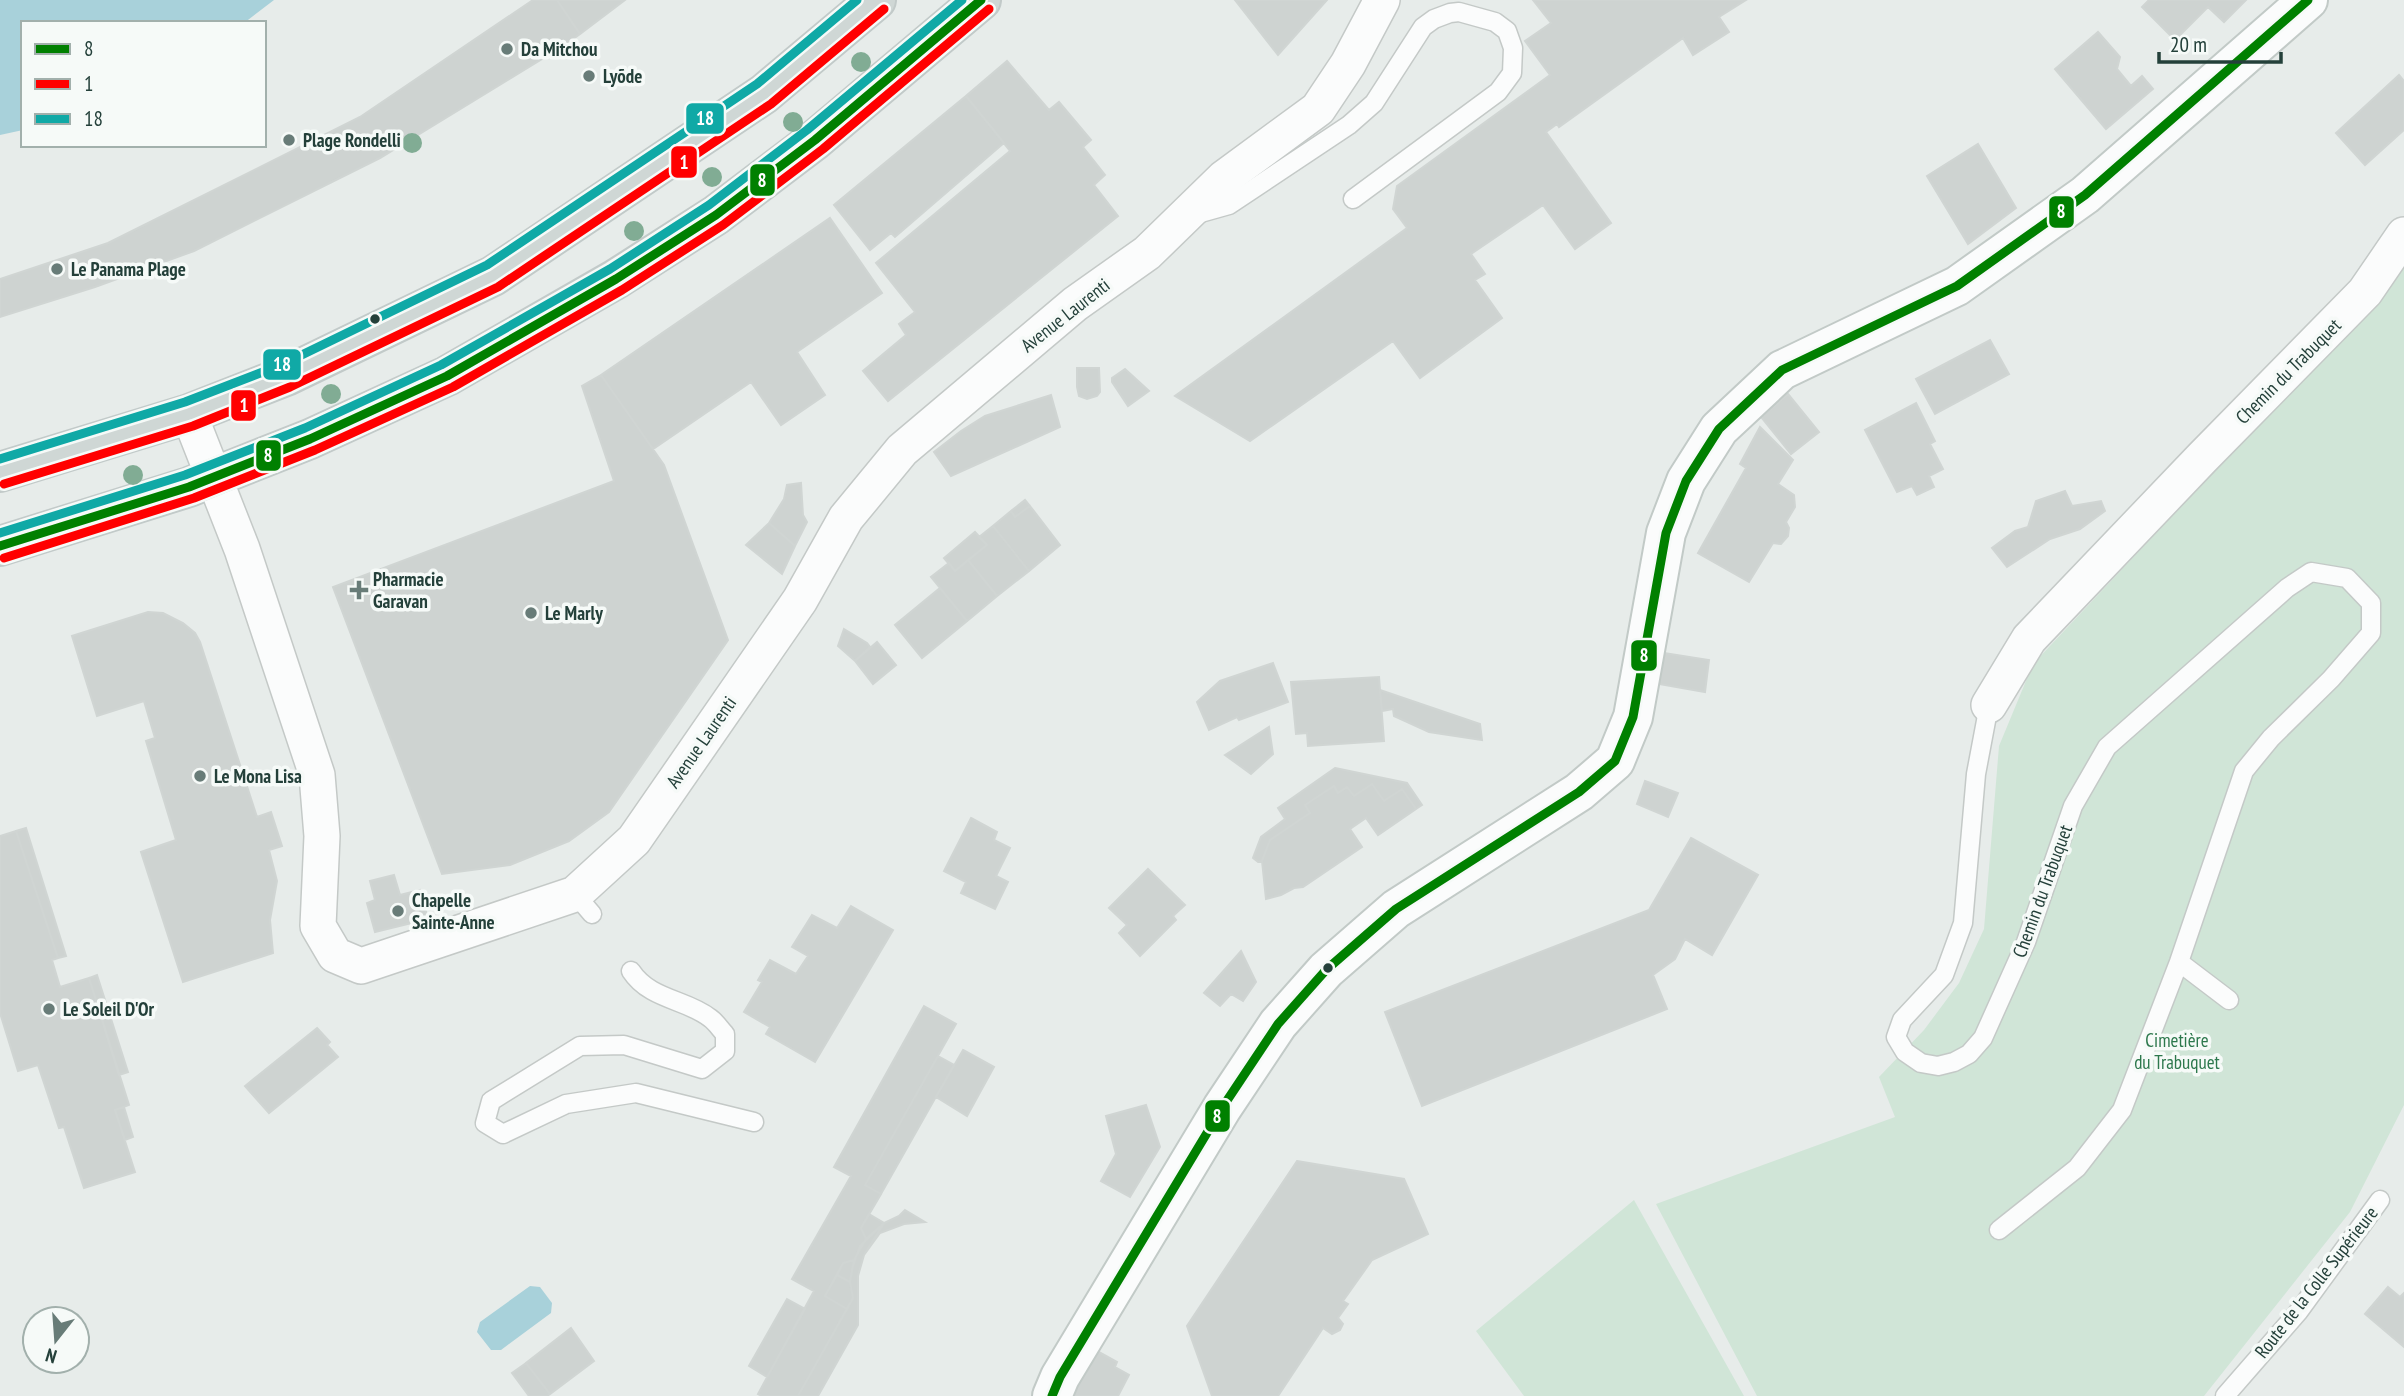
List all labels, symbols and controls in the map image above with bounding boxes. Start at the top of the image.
legend [21,21,266,147]
scale bar [2159,21,2282,65]
text: 20 m [2170,31,2207,58]
text: 8 [84,35,93,62]
place label: Da Mitchou [521,37,597,61]
marker: Da Mitchou [499,41,515,57]
place label: Lyõde [603,64,642,88]
marker: Lyõde [581,68,597,84]
text: 1 [84,70,93,97]
line badge: 18 [685,102,725,135]
text: 18 [84,105,103,132]
text: 18 [696,106,714,130]
place label: Plage Rondelli [303,128,401,152]
marker: Plage Rondelli [281,132,297,148]
line badge: 1 [670,145,698,179]
text: 1 [679,150,689,174]
line badge: 8 [749,163,776,197]
text: 8 [757,168,767,192]
line badge: 8 [2048,195,2075,229]
text: 8 [2056,199,2066,223]
place label: Le Panama Plage [71,257,186,281]
marker: Le Panama Plage [49,261,65,277]
street label: Avenue Laurenti [1016,273,1114,357]
unlabelled marker [368,312,382,326]
street label: Chemin du Trabuquet [2230,313,2346,429]
line badge: 18 [262,348,302,381]
text: 18 [273,352,291,376]
line badge: 1 [230,389,257,422]
text: 1 [239,393,249,417]
line badge: 8 [255,439,282,472]
text: 8 [263,443,273,467]
place label: Pharmacie Garavan [373,567,444,613]
marker: Pharmacie Garavan [351,582,367,598]
place label: Le Marly [545,601,603,625]
marker: Le Marly [523,605,539,621]
line badge: 8 [1630,639,1658,672]
text: 8 [1639,643,1649,667]
street label: Avenue Laurenti [661,692,741,792]
place label: Le Mona Lisa [214,764,302,788]
marker: Le Mona Lisa [192,768,208,784]
street label: Chemin du Trabuquet [2007,821,2077,961]
place label: Chapelle Sainte-Anne [412,888,495,934]
marker: Chapelle Sainte-Anne [390,903,406,919]
unlabelled marker [1321,961,1335,975]
place label: Le Soleil D'Or [63,997,154,1021]
marker: Le Soleil D'Or [41,1001,57,1017]
park label: Cimetière du Trabuquet [2134,1028,2221,1074]
line badge: 8 [1204,1099,1231,1133]
text: 8 [1212,1104,1222,1128]
street label: Route de la Colle Supérieure [2249,1201,2383,1363]
north arrow [21,1305,91,1375]
text: N [43,1343,59,1369]

